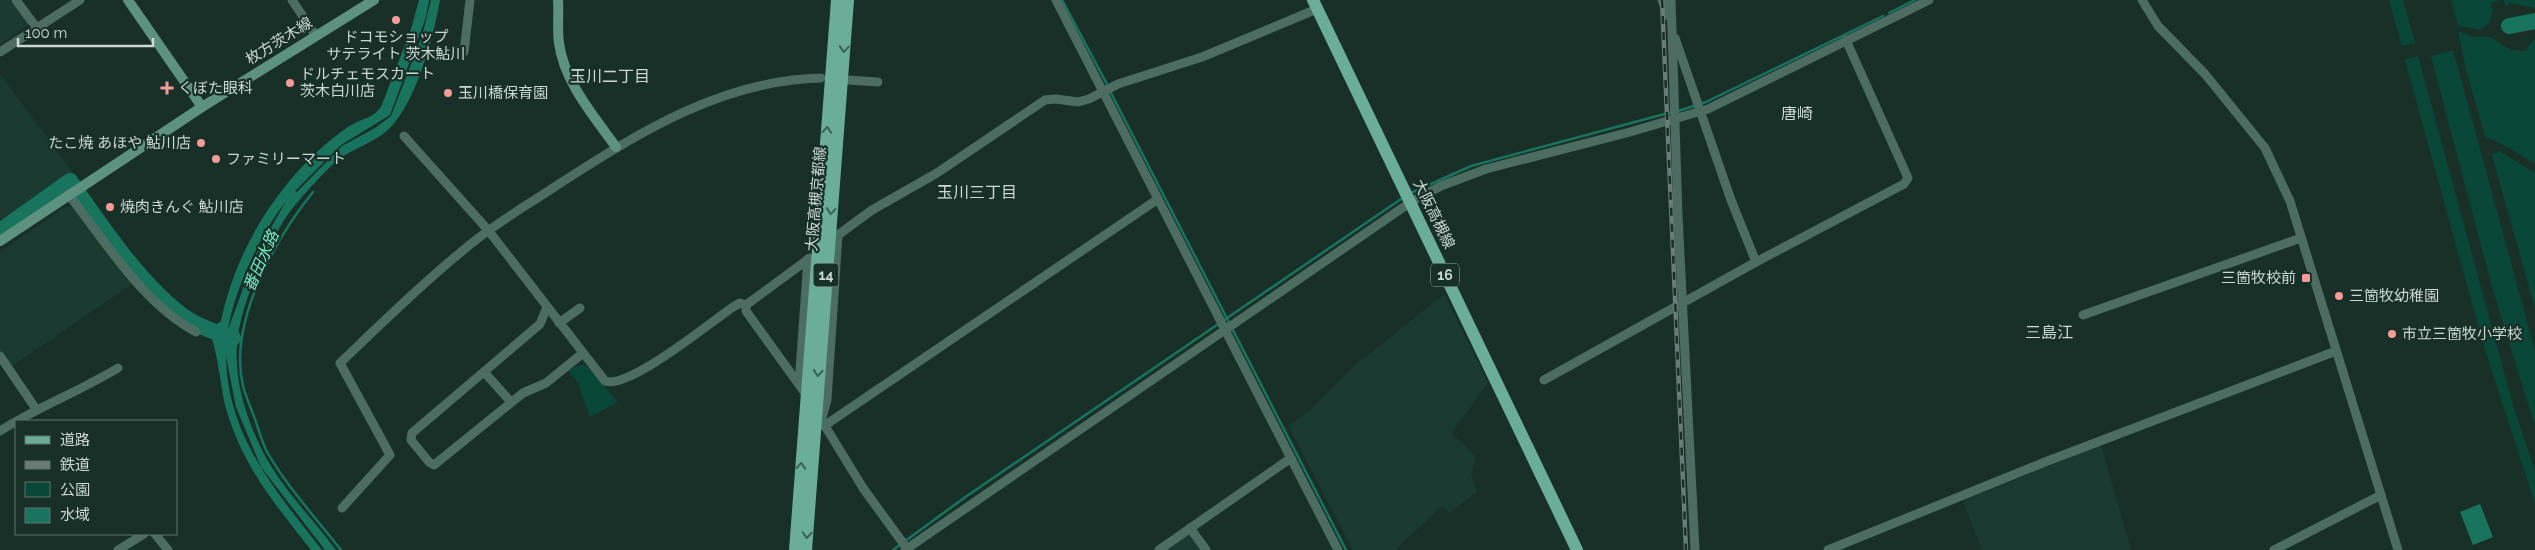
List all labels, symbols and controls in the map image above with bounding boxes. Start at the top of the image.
street label: 枚方茨木線 [242,13,316,69]
marker: ドコモショップ サテライト 茨木鮎川 [390,14,402,26]
scale bar [18,15,152,47]
text: 100 m [25,24,67,42]
place label: ドコモショップ サテライト 茨木鮎川 [327,28,465,63]
one-way arrow [839,45,850,53]
place label: ドルチェモスカート 茨木白川店 [300,65,435,100]
district label: 玉川二丁目 [570,67,650,86]
marker: ドルチェモスカート 茨木白川店 [284,77,296,89]
place label: くぼた眼科 [178,79,253,97]
marker: くぼた眼科 [160,81,174,95]
place label: 玉川橋保育園 [458,84,548,102]
marker: 玉川橋保育園 [442,87,454,99]
district label: 唐崎 [1781,104,1813,123]
one-way arrow [821,126,832,134]
place label: たこ焼 あほや 鮎川店 [48,134,191,152]
marker: たこ焼 あほや 鮎川店 [195,137,207,149]
street label: 大阪高槻京都線 [802,146,830,252]
place label: ファミリーマート [226,150,346,168]
marker: ファミリーマート [210,153,222,165]
street label: 大阪高槻線 [1409,176,1459,252]
district label: 玉川三丁目 [937,183,1017,202]
place label: 焼肉きんぐ 鮎川店 [120,198,244,216]
marker: 焼肉きんぐ 鮎川店 [104,201,116,213]
one-way arrow [826,207,837,215]
water label: 番田水路 [239,226,284,294]
road number: 14 [814,264,838,286]
road number: 16 [1431,264,1459,286]
place label: 三箇牧校前 [2221,269,2296,287]
marker: 三箇牧校前 [2300,272,2312,284]
place label: 三箇牧幼稚園 [2349,287,2439,305]
marker: 三箇牧幼稚園 [2333,290,2345,302]
district label: 三島江 [2025,323,2073,342]
place label: 市立三箇牧小学校 [2402,325,2522,343]
marker: 市立三箇牧小学校 [2386,328,2398,340]
one-way arrow [813,369,824,377]
legend [15,420,178,535]
text: 道路 [60,431,90,449]
text: 鉄道 [60,456,90,474]
one-way arrow [795,462,806,470]
text: 公園 [60,481,90,499]
text: 水域 [60,506,90,524]
one-way arrow [801,531,812,539]

